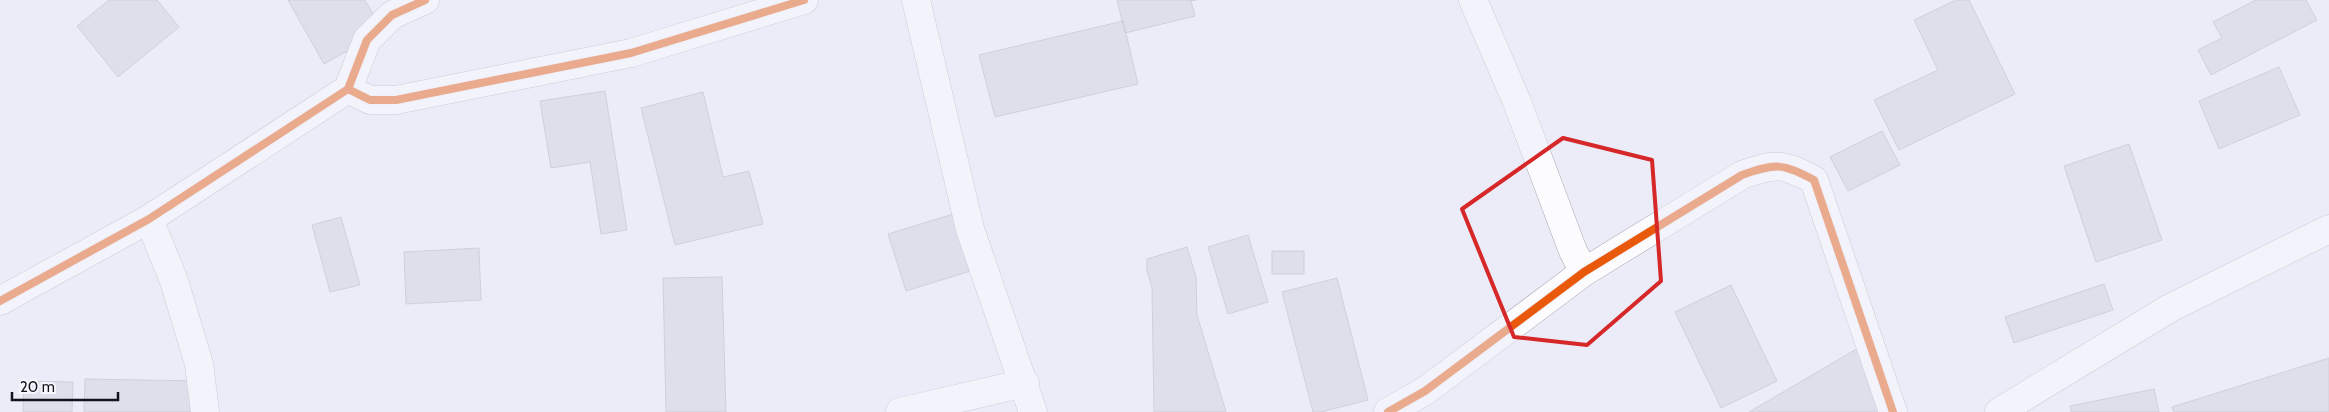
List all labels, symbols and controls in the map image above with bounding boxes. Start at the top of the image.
scale bar [12,370,119,402]
text: 20 m [20,378,55,396]

